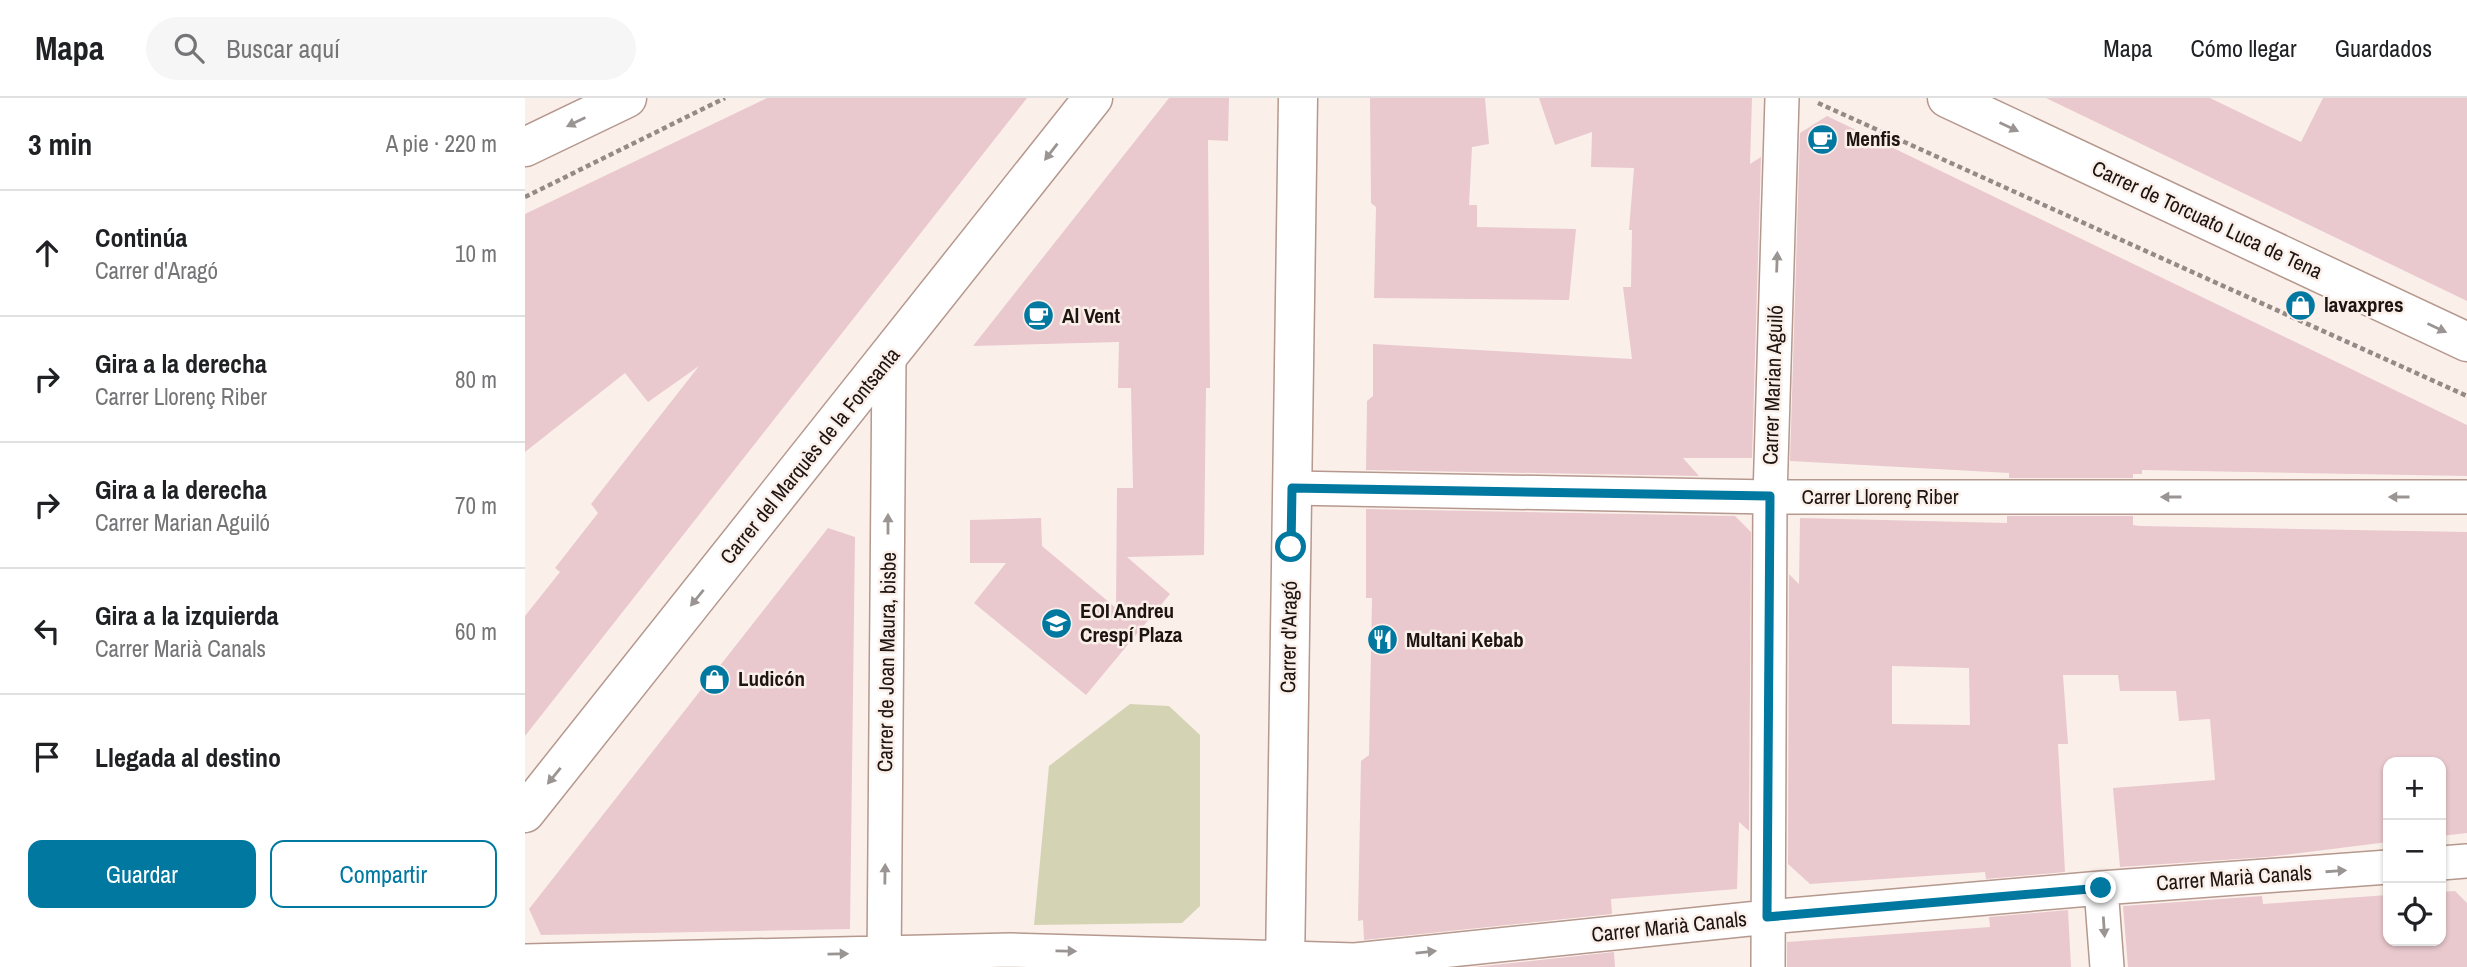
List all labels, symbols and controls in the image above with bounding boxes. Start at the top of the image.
search box [146,17,636,80]
text: Mapa [35,26,104,70]
icon: search [170,29,208,67]
text: Buscar aquí [226,31,340,66]
text: Mapa [2103,32,2153,64]
text: Cómo llegar [2191,32,2297,64]
text: Guardados [2335,32,2432,64]
one-way arrow [566,117,586,128]
one-way arrow [1999,121,2019,133]
cafe icon: Menfis [1806,122,1840,156]
text: 3 min [28,124,92,164]
place label: Menfis [1846,124,1901,153]
text: A pie · 220 m [386,128,497,159]
one-way arrow [1044,142,1059,160]
street label: Carrer de Torcuato Luca de Tena [2087,153,2328,286]
text: Continúa [95,220,187,255]
icon: ahead [28,234,66,272]
text: 10 m [455,238,497,269]
one-way arrow [1771,251,1783,273]
text: Carrer d'Aragó [95,255,218,286]
shop icon: lavaxpres [2284,288,2318,322]
place label: lavaxpres [2324,290,2403,319]
cafe icon: Al Vent [1022,299,1056,333]
place label: Al Vent [1062,301,1120,330]
street label: Carrer Marian Aguiló [1755,305,1790,465]
one-way arrow [2427,322,2447,333]
street label: Carrer del Marquès de la Fontsanta [713,341,906,570]
text: Gira a la derecha [95,346,267,381]
icon: right [28,360,66,398]
text: 80 m [455,364,497,395]
text: Carrer Llorenç Riber [95,381,267,412]
text: Gira a la derecha [95,472,267,507]
street label: Carrer Llorenç Riber [1802,482,1959,511]
icon: right [28,486,66,524]
text: 70 m [455,490,497,521]
one-way arrow [2160,491,2182,503]
one-way arrow [2388,491,2410,503]
text: Carrer Marian Aguiló [95,507,270,538]
one-way arrow [882,513,894,535]
route start [1275,531,1306,562]
street label: Carrer de Joan Maura, bisbe [870,552,903,772]
street label: Carrer d'Aragó [1273,581,1304,693]
one-way arrow [689,589,704,607]
place label: EOI Andreu Crespí Plaza [1080,596,1183,649]
text: Gira a la izquierda [95,598,279,633]
school or university icon: EOI Andreu Crespí Plaza [1040,606,1074,640]
icon: left [28,612,66,650]
text: 60 m [455,616,497,647]
restaurant icon: Multani Kebab [1366,623,1400,657]
place label: Multani Kebab [1406,625,1524,654]
text: Carrer Marià Canals [95,633,266,664]
shop icon: Ludicón [698,662,732,696]
place label: Ludicón [738,664,805,693]
icon: arrive [28,738,66,776]
text: Llegada al destino [95,740,281,775]
map controls [2383,757,2446,946]
button: + [2383,757,2446,820]
one-way arrow [548,767,562,785]
button: − [2383,820,2446,883]
button: Guardar [28,840,256,908]
button: Compartir [270,840,497,908]
street label: Carrer Marià Canals [2155,858,2313,897]
one-way arrow [879,863,891,885]
one-way arrow [2325,865,2347,876]
route end [2085,872,2116,903]
button: locate [2383,883,2446,946]
street label: Carrer Marià Canals [1590,904,1748,949]
one-way arrow [2099,917,2110,939]
one-way arrow [1055,946,1077,957]
one-way arrow [1416,947,1438,958]
one-way arrow [827,948,849,960]

